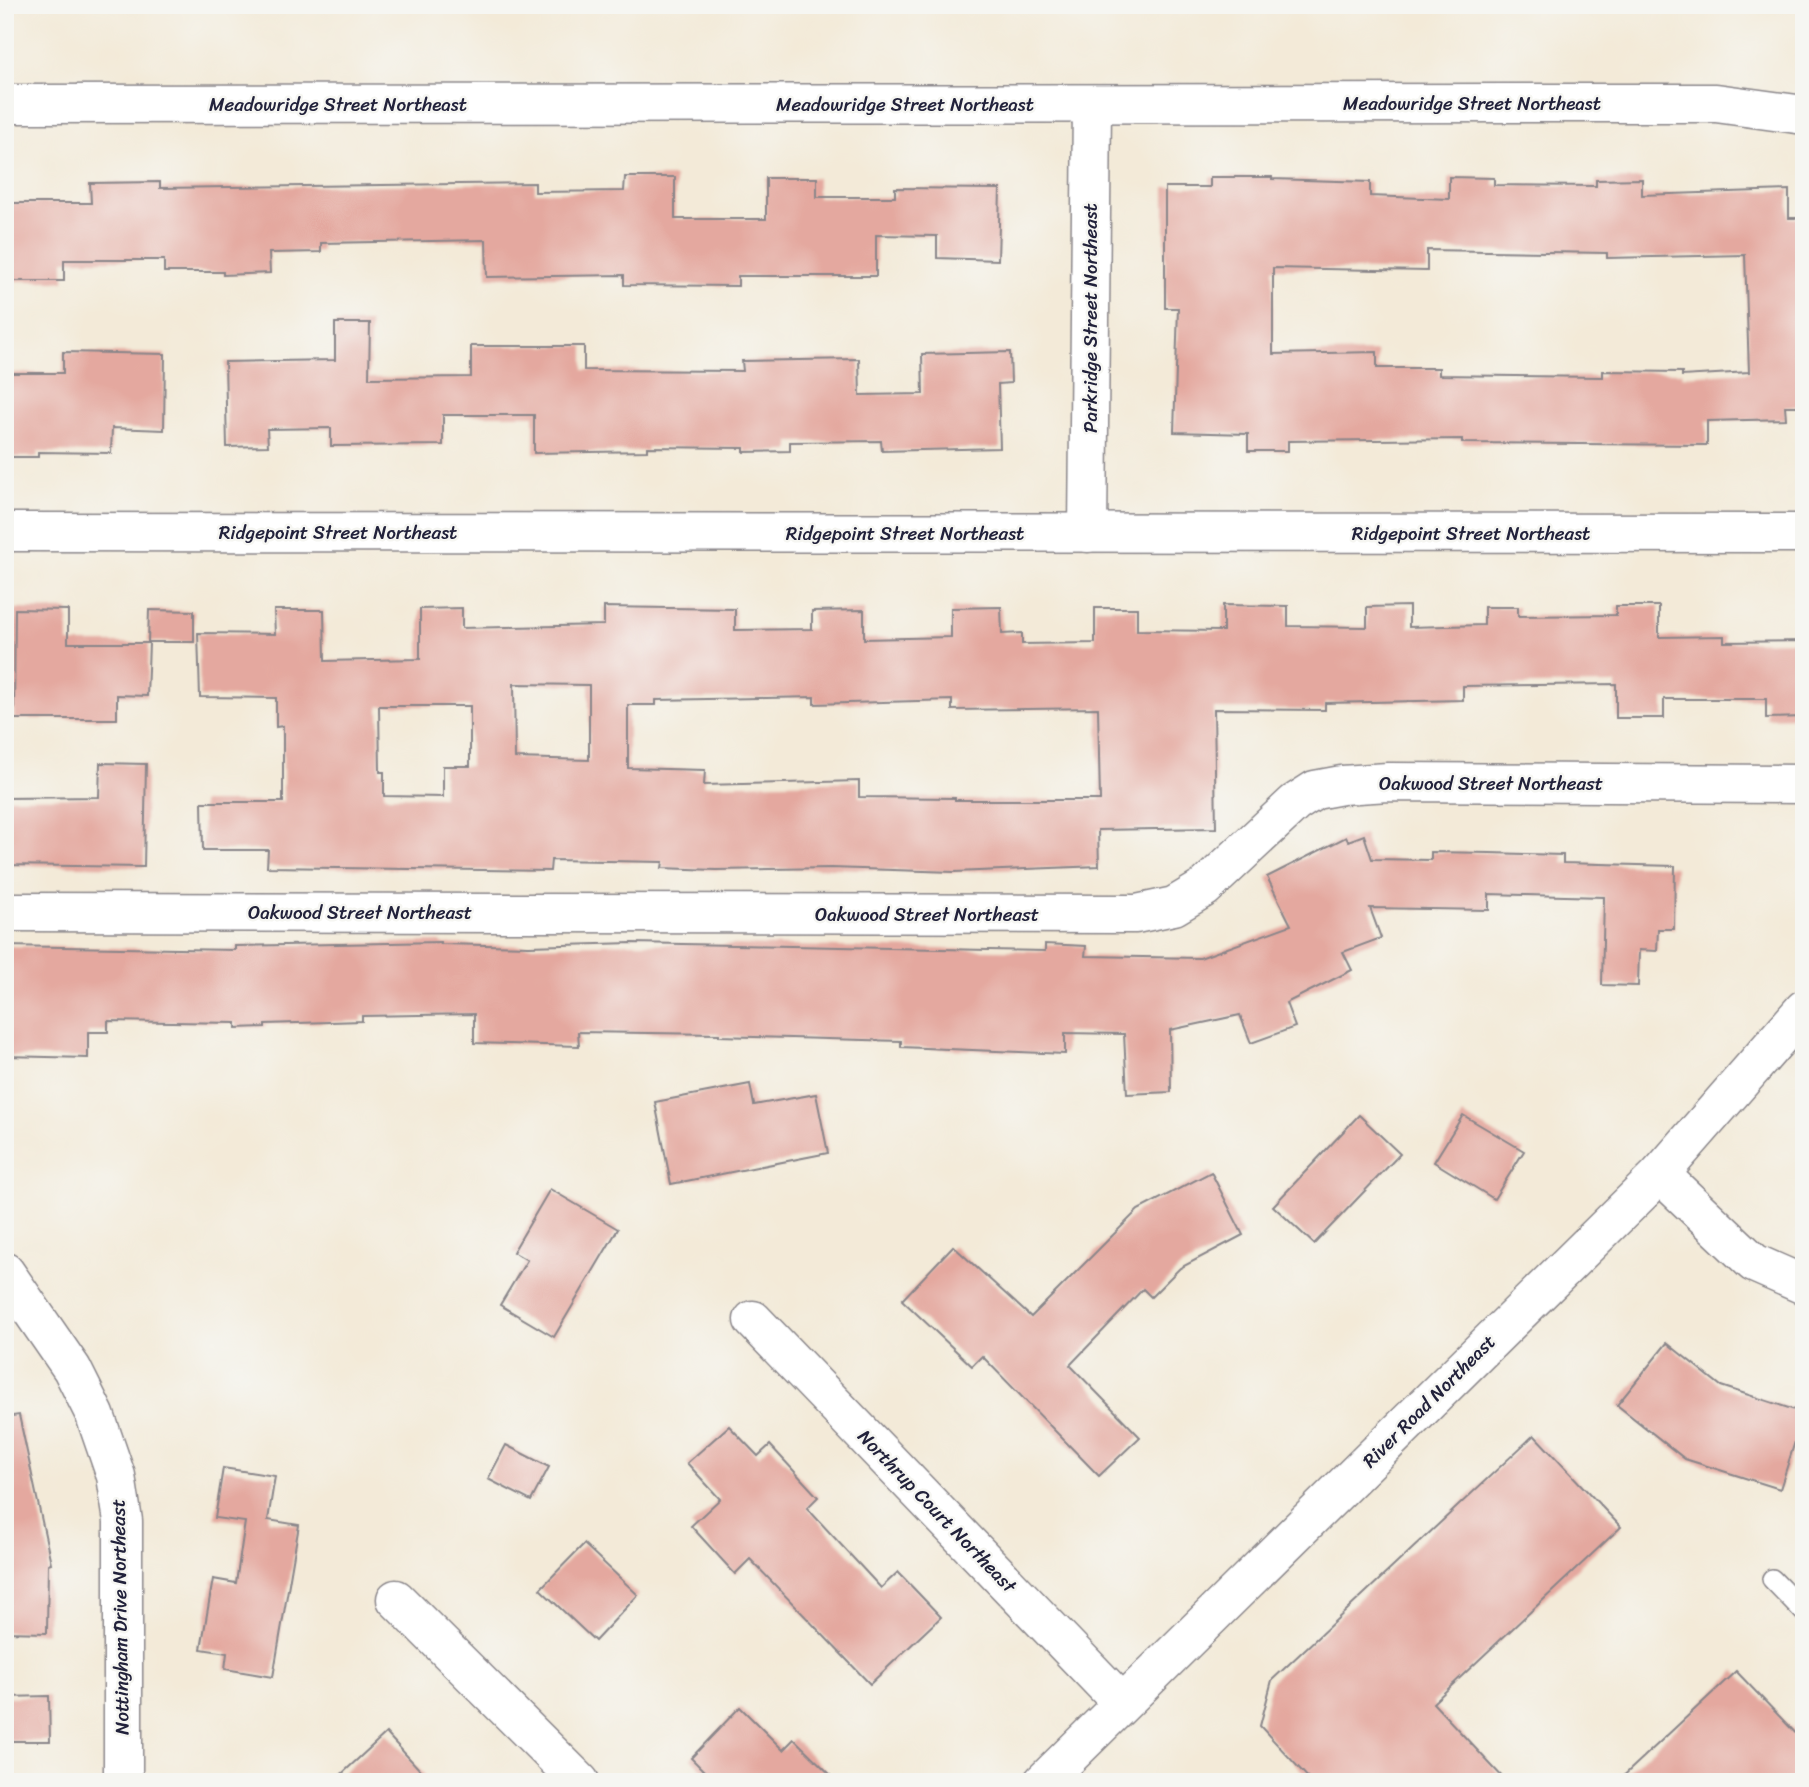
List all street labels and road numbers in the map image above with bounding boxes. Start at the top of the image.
street label: Meadowridge Street Northeast [1343,87,1601,120]
street label: Meadowridge Street Northeast [209,88,467,121]
street label: Meadowridge Street Northeast [776,88,1034,121]
street label: Parkridge Street Northeast [1074,203,1107,433]
street label: Ridgepoint Street Northeast [219,516,457,549]
street label: Ridgepoint Street Northeast [786,517,1024,550]
street label: Ridgepoint Street Northeast [1352,517,1590,550]
street label: Oakwood Street Northeast [1379,767,1603,800]
street label: Oakwood Street Northeast [248,896,472,929]
street label: Oakwood Street Northeast [815,898,1039,931]
street label: River Road Northeast [1354,1326,1504,1476]
street label: Northrup Court Northeast [849,1421,1025,1602]
street label: Nottingham Drive Northeast [101,1499,139,1735]

